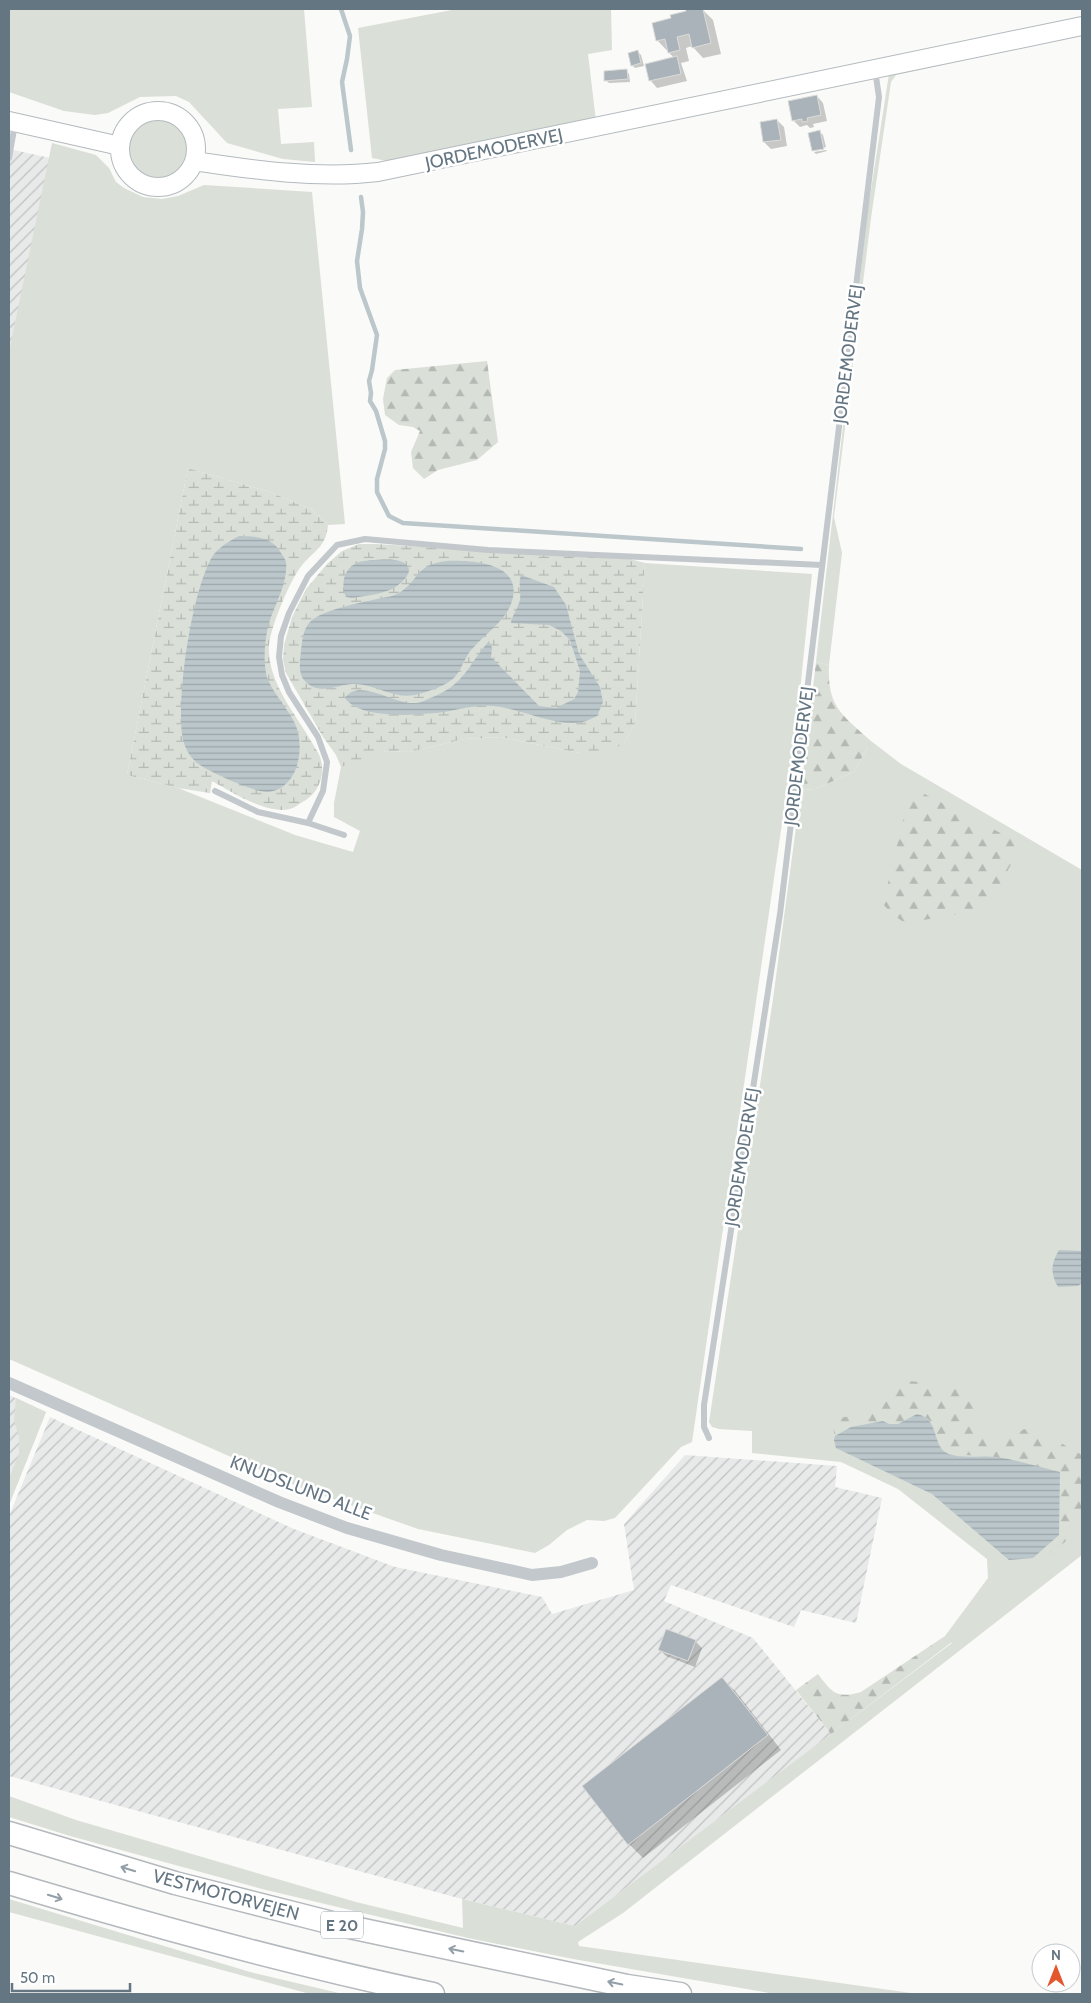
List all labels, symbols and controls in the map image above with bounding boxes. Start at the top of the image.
street label: JORDEMODERVEJ [422,124,565,175]
street label: JORDEMODERVEJ [828,283,867,426]
street label: JORDEMODERVEJ [779,685,818,828]
street label: JORDEMODERVEJ [720,1086,764,1229]
street label: KNUDSLUND ALLE [227,1451,375,1525]
one-way arrow [121,1863,137,1873]
street label: VESTMOTORVEJEN [150,1865,302,1925]
one-way arrow [47,1893,63,1903]
road number: E 20 [321,1912,363,1938]
north arrow [1031,1943,1081,1993]
one-way arrow [448,1944,464,1954]
text: N [1051,1946,1061,1964]
scale bar [12,1960,130,1992]
text: 50 m [20,1969,55,1987]
one-way arrow [607,1978,623,1987]

